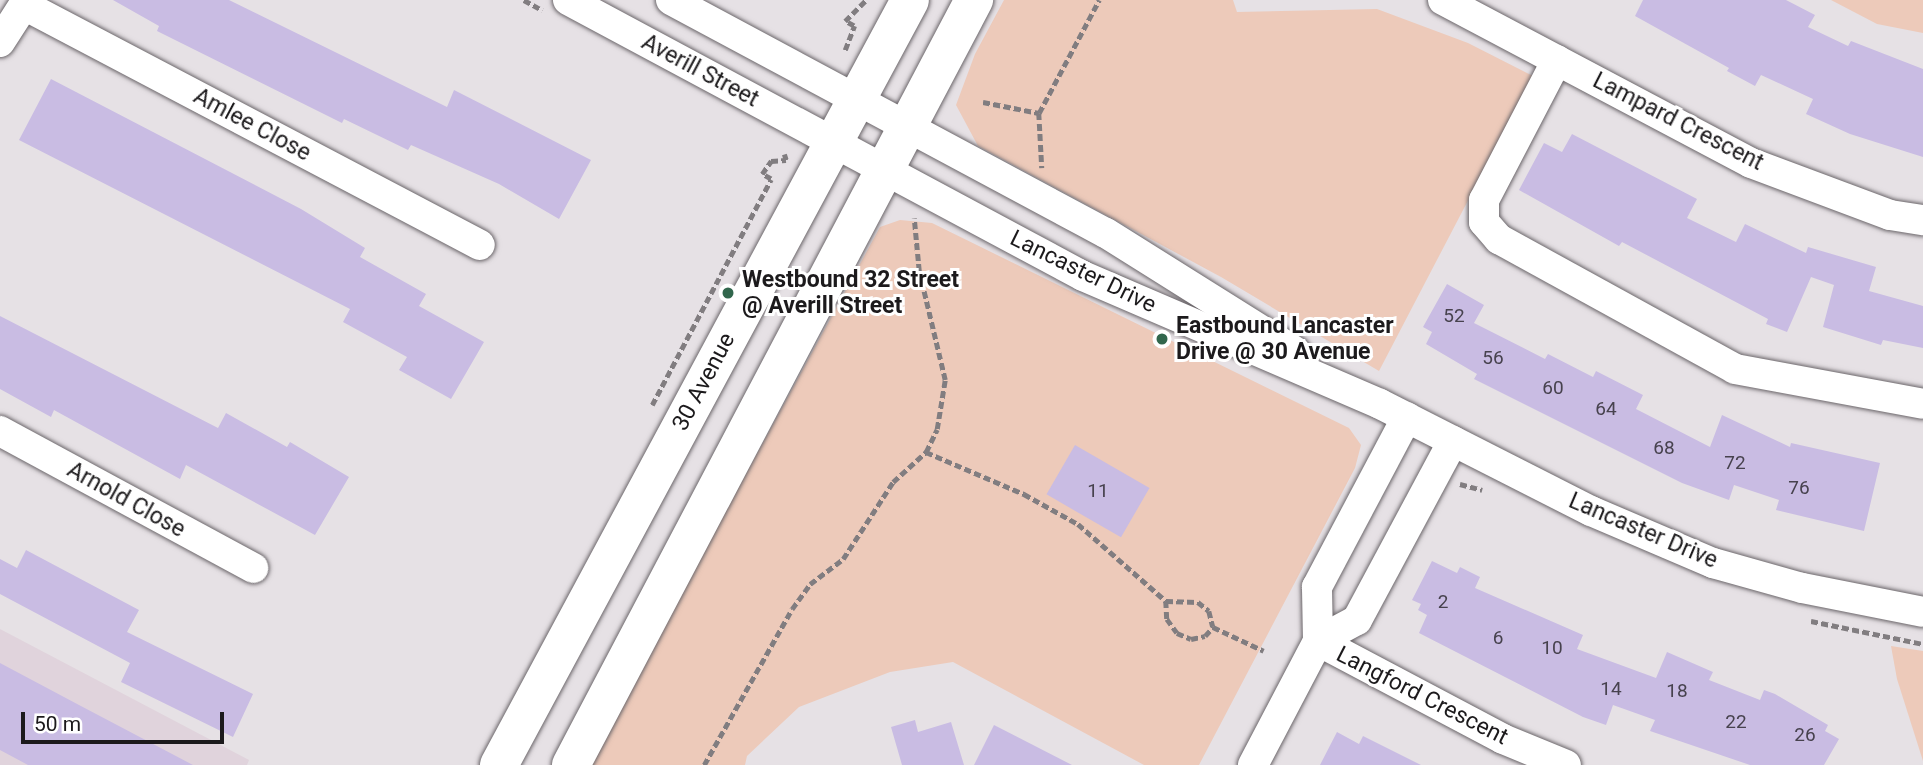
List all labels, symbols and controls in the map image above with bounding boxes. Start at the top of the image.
street label: Averill Street [637,29,763,113]
street label: Lampard Crescent [1588,67,1768,177]
street label: Amlee Close [189,83,315,167]
street label: Lancaster Drive [1006,225,1160,319]
place label: Westbound 32 Street @ Averill Street [742,266,959,320]
marker: Westbound 32 Street @ Averill Street [720,285,736,301]
house number: 52 [1443,305,1465,327]
place label: Eastbound Lancaster Drive @ 30 Avenue [1176,312,1394,366]
street label: 30 Avenue [667,328,741,436]
marker: Eastbound Lancaster Drive @ 30 Avenue [1154,331,1170,347]
house number: 56 [1482,347,1504,369]
house number: 60 [1542,377,1564,399]
house number: 64 [1595,398,1617,420]
house number: 68 [1653,437,1675,459]
house number: 72 [1724,452,1746,474]
street label: Arnold Close [62,456,190,544]
house number: 76 [1788,477,1810,499]
house number: 11 [1087,480,1109,502]
street label: Lancaster Drive [1564,487,1722,575]
house number: 2 [1438,591,1448,613]
house number: 6 [1493,627,1503,649]
house number: 10 [1541,637,1563,659]
street label: Langford Crescent [1332,641,1512,751]
house number: 14 [1600,678,1622,700]
house number: 18 [1666,680,1688,702]
scale bar [24,698,228,742]
house number: 22 [1725,711,1747,733]
text: 50 m [34,712,81,736]
house number: 26 [1794,724,1816,746]

